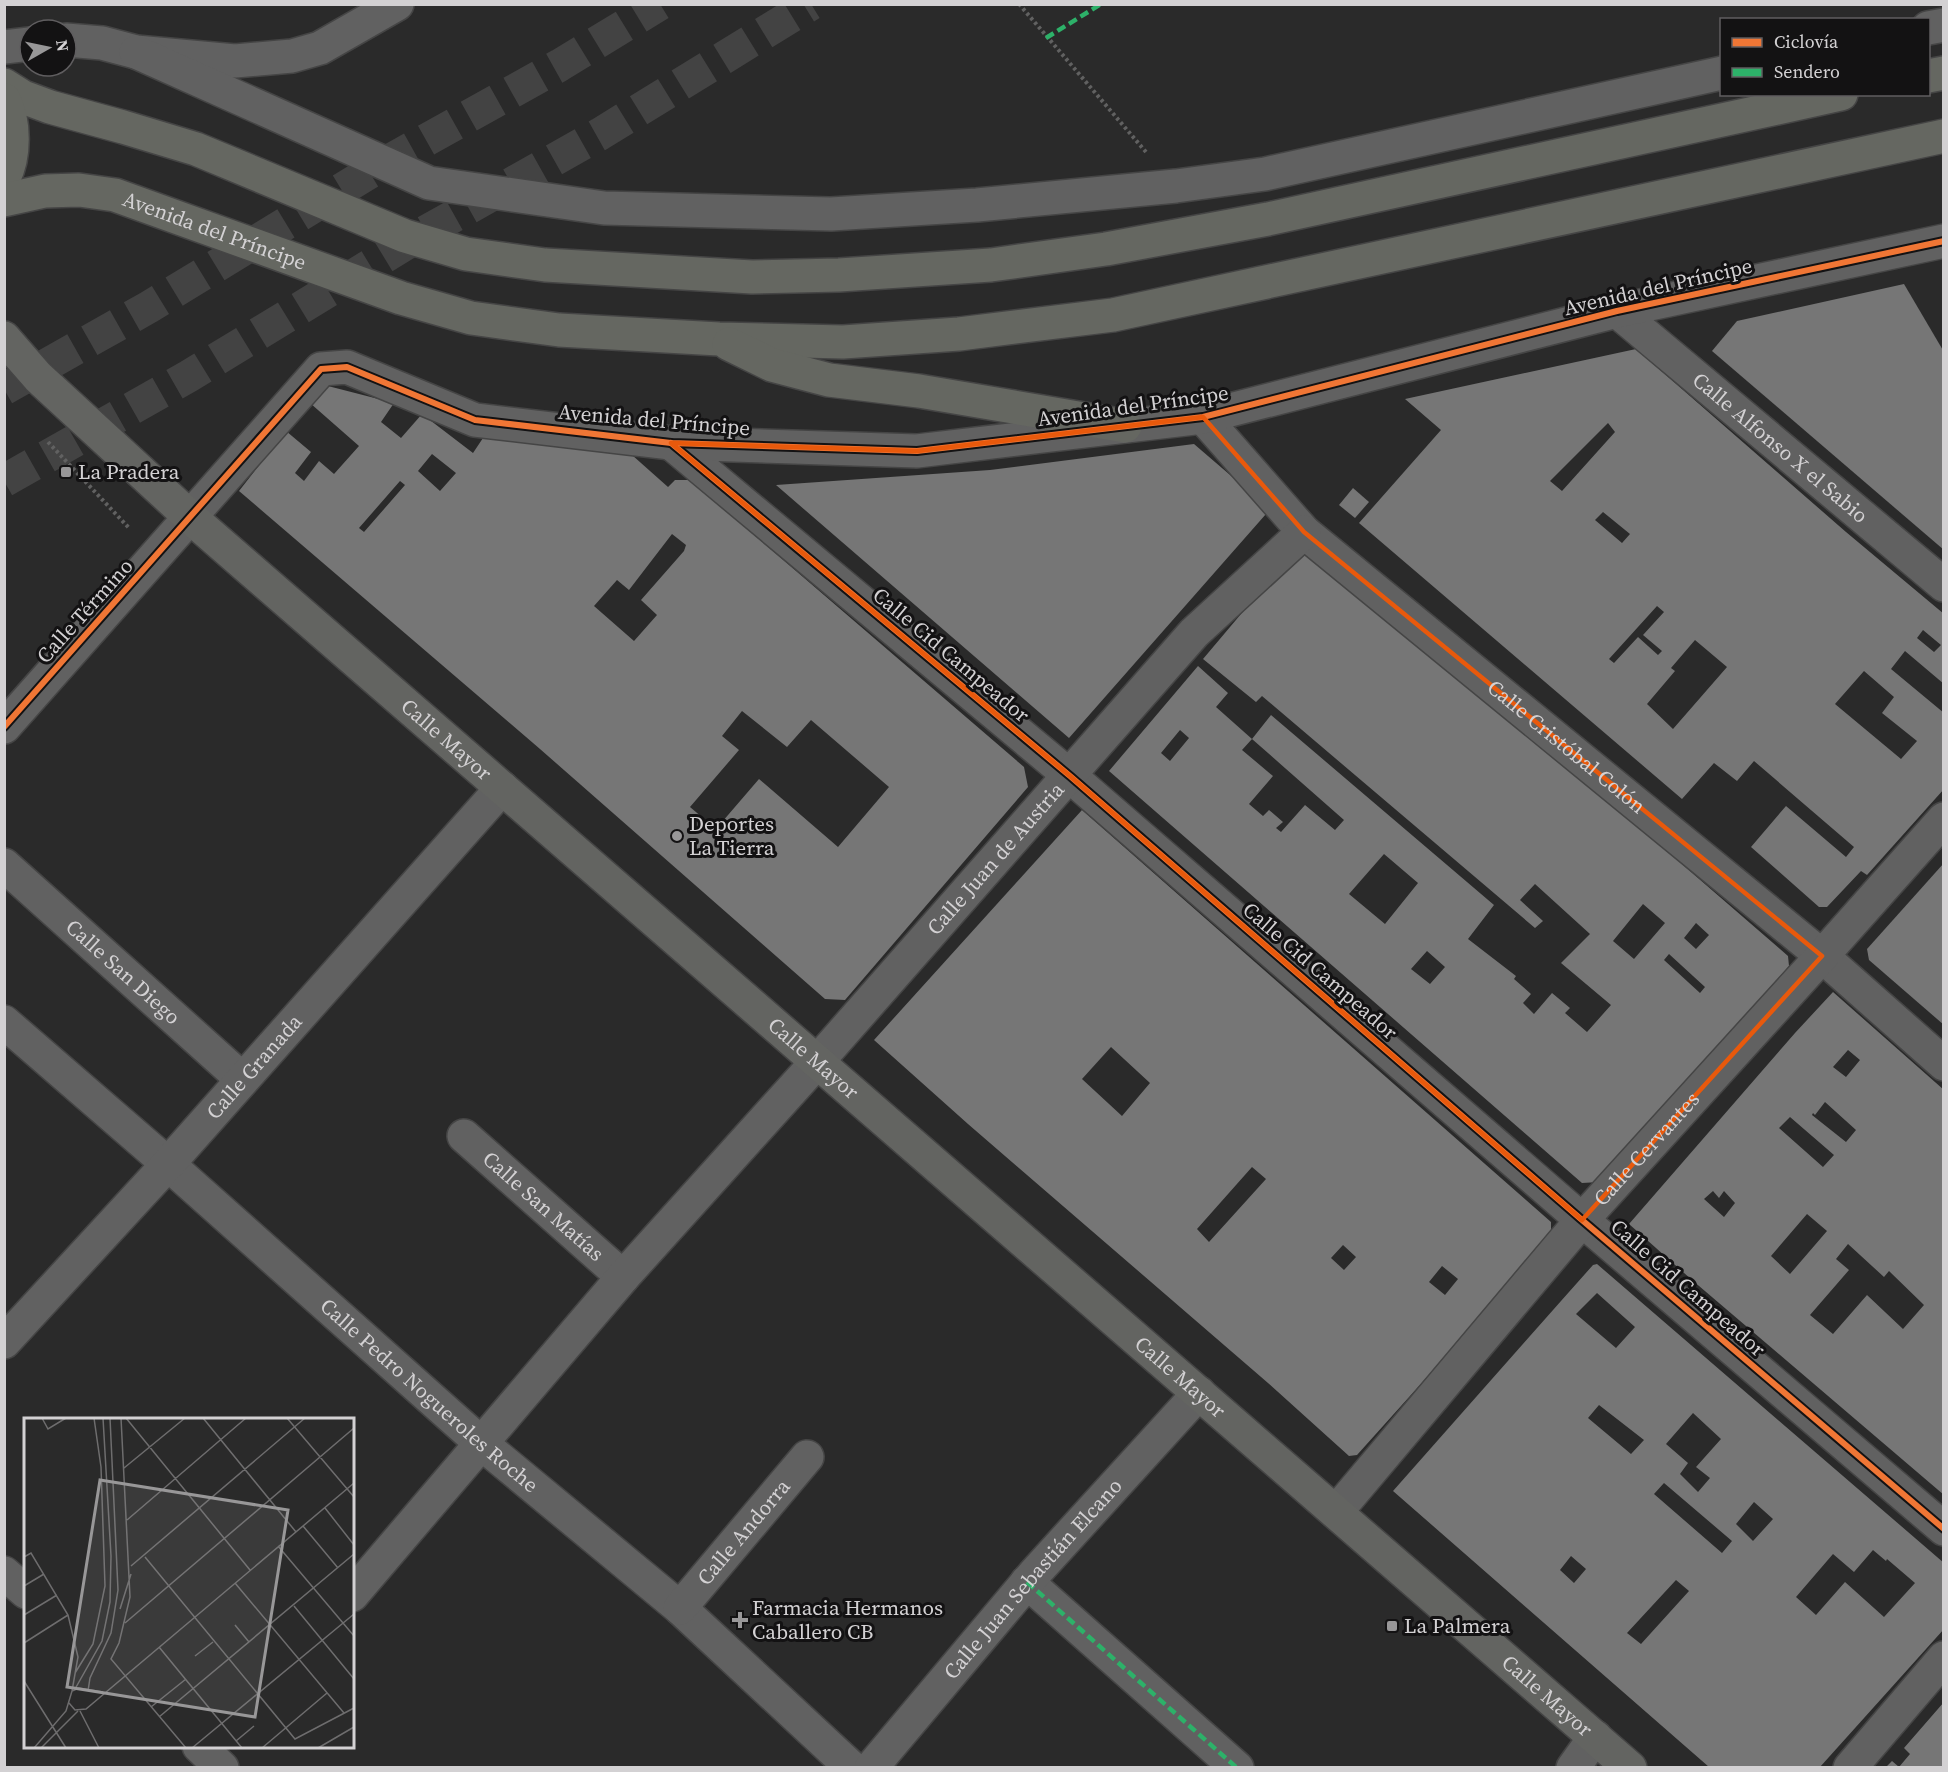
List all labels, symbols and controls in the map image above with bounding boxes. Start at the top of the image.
north arrow [18,18,78,78]
legend [1720,18,1930,96]
text: Ciclovía [1774,29,1839,54]
text: N [51,38,75,53]
text: Sendero [1774,59,1840,84]
street label: Avenida del Príncipe [119,184,310,277]
street label: Avenida del Príncipe [1561,251,1755,322]
street label: Calle Alfonso X el Sabio [1687,365,1875,529]
street label: Avenida del Príncipe [1036,378,1230,433]
street label: Avenida del Príncipe [557,397,751,442]
place label: La Pradera [78,457,180,486]
marker: La Pradera [59,465,73,479]
street label: Calle Término [30,552,140,669]
street label: Calle Cid Campeador [867,580,1036,729]
street label: Calle Cristóbal Colón [1481,673,1652,820]
street label: Calle Mayor [395,692,499,787]
street label: Calle Juan de Austria [920,775,1071,941]
place label: Deportes La Tierra [689,809,775,862]
marker: Deportes La Tierra [670,829,684,843]
street label: Calle Cid Campeador [1237,895,1404,1046]
street label: Calle San Diego [60,912,187,1031]
street label: Calle Granada [199,1007,309,1125]
street label: Calle Mayor [762,1010,865,1106]
street label: Calle Cervantes [1587,1085,1706,1212]
street label: Calle San Matías [477,1144,611,1268]
street label: Calle Cid Campeador [1605,1212,1772,1363]
street label: Calle Pedro Nogueroles Roche [314,1291,545,1499]
street label: Calle Mayor [1129,1329,1232,1425]
inset map [24,1418,354,1748]
street label: Calle Andorra [690,1472,797,1591]
street label: Calle Juan Sebastián Elcano [937,1472,1128,1685]
place label: Farmacia Hermanos Caballero CB [752,1593,943,1646]
place label: La Palmera [1404,1611,1511,1640]
marker: Farmacia Hermanos Caballero CB [733,1613,747,1627]
marker: La Palmera [1385,1619,1399,1633]
street label: Calle Mayor [1496,1648,1599,1743]

